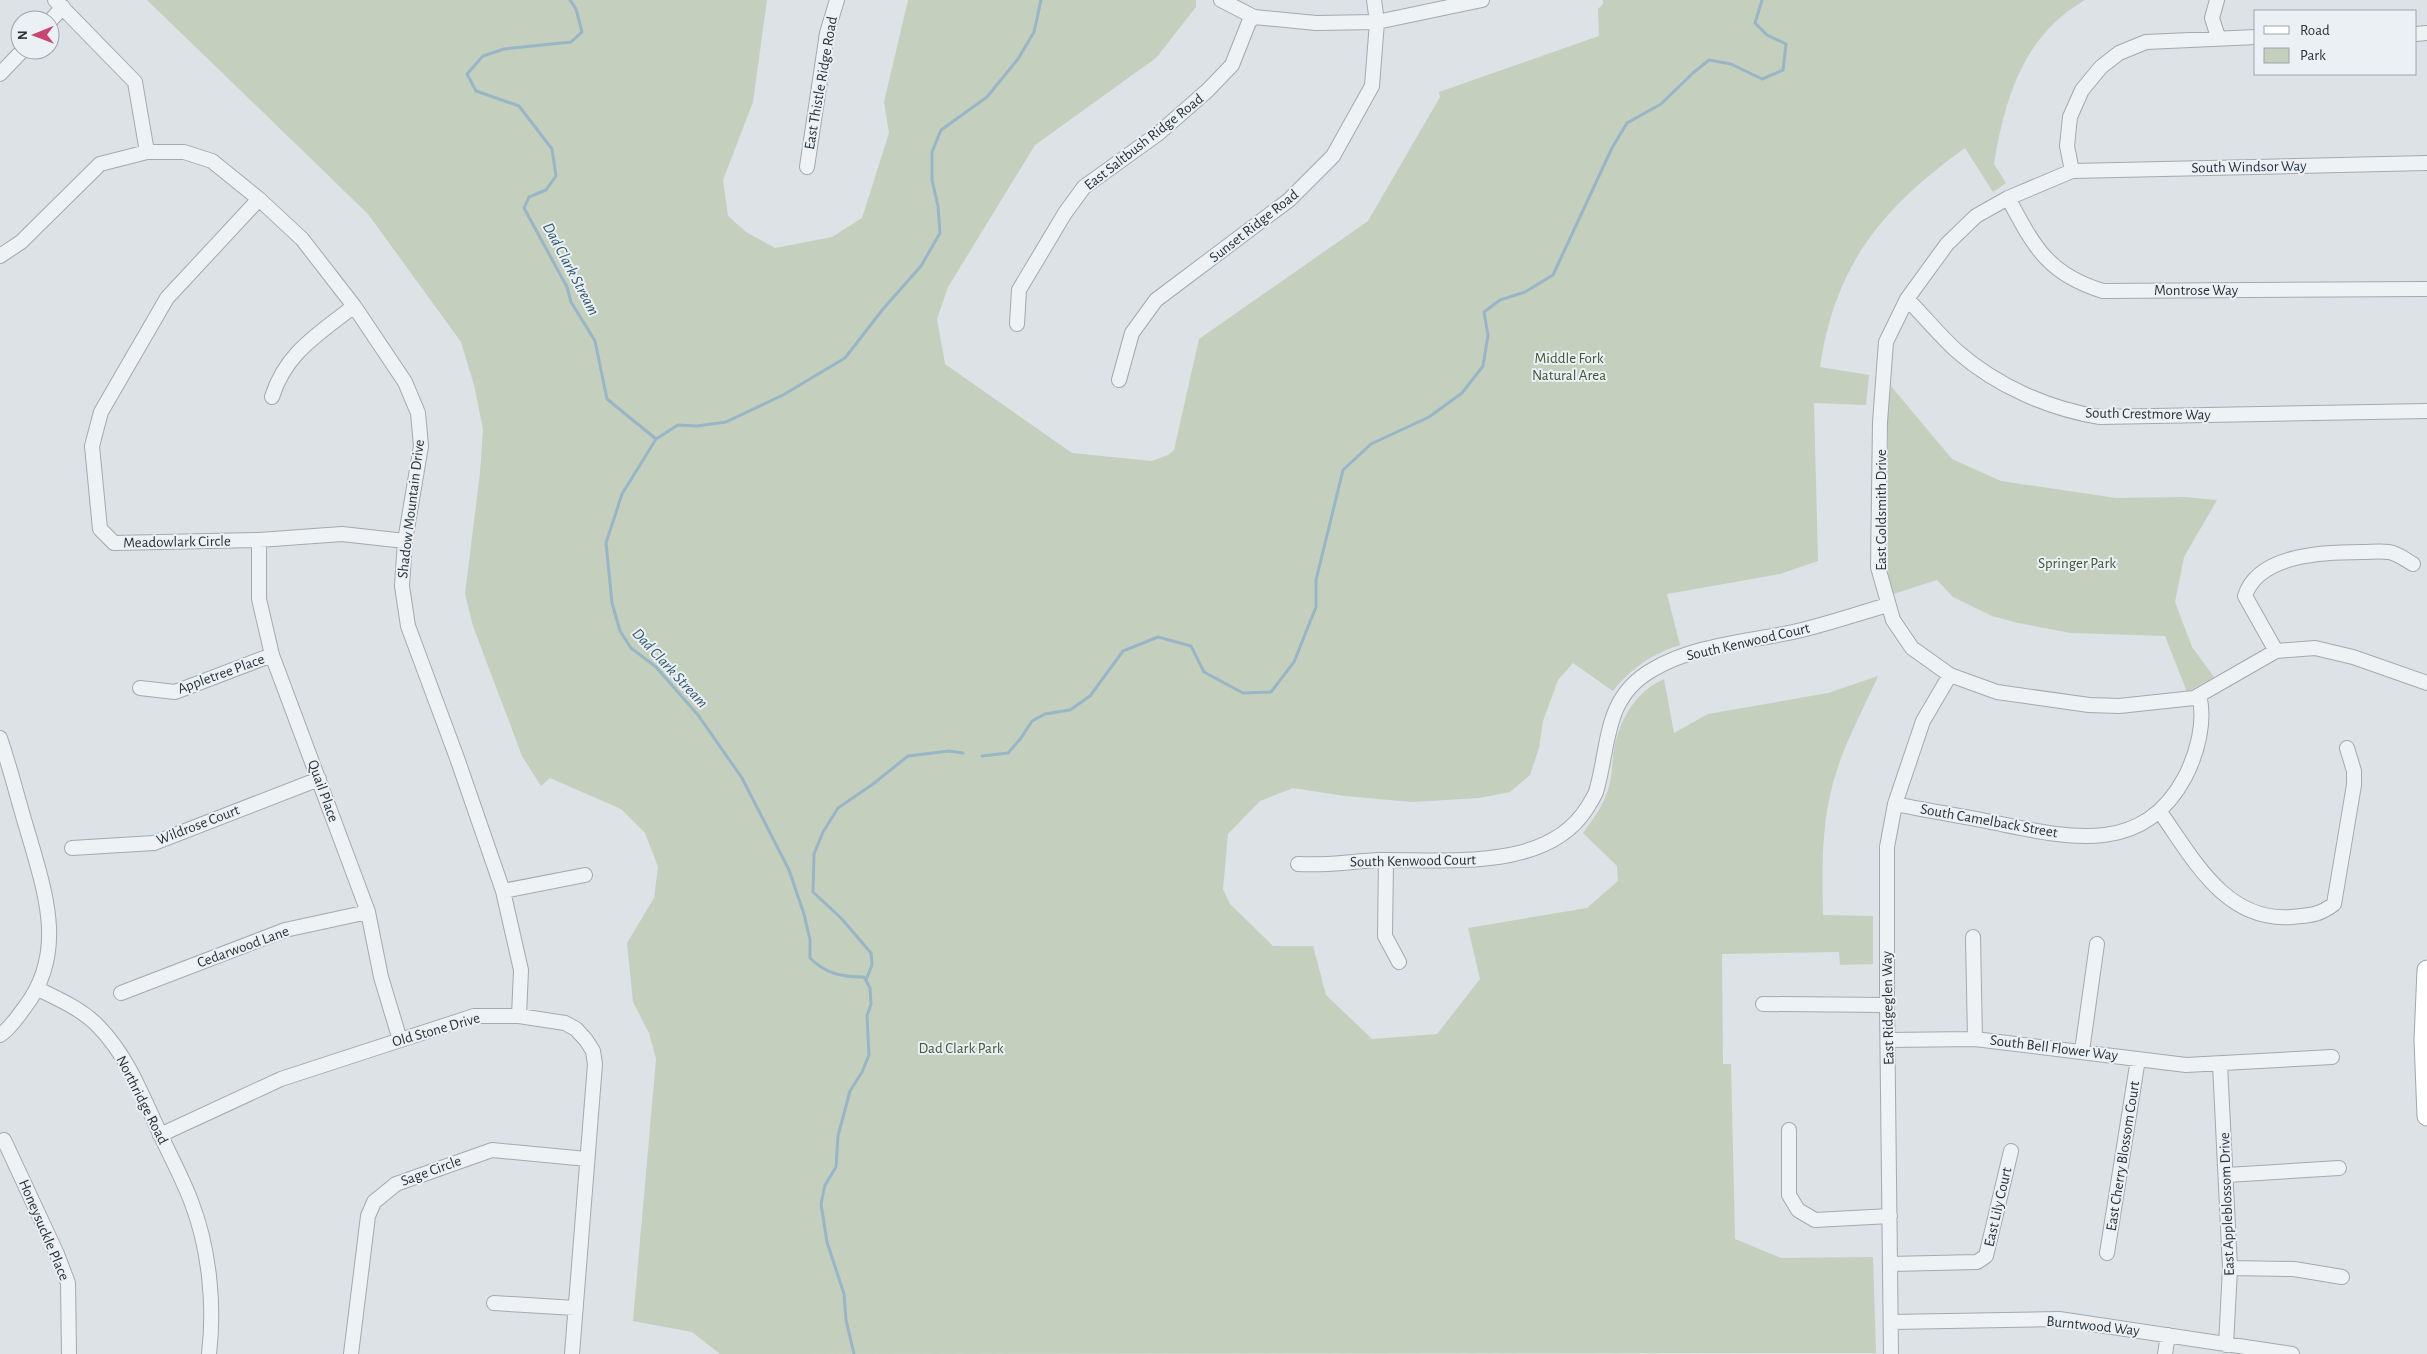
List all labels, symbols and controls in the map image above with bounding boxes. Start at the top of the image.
north arrow [10,10,60,60]
legend [2254,10,2417,75]
street label: East Thistle Ridge Road [802,15,840,151]
text: Road [2300,23,2330,38]
text: N [16,30,30,40]
text: Park [2300,48,2326,63]
street label: East Saltbush Ridge Road [1082,91,1206,193]
street label: South Windsor Way [2191,158,2307,176]
street label: Sunset Ridge Road [1207,187,1301,265]
water label: Dad Clark Stream [540,220,602,318]
street label: Montrose Way [2154,283,2239,298]
park label: Middle Fork Natural Area [1532,351,1606,383]
street label: South Crestmore Way [2085,405,2212,423]
street label: Shadow Mountain Drive [395,438,427,579]
street label: East Goldsmith Drive [1874,449,1889,571]
street label: Meadowlark Circle [123,534,231,550]
park label: Springer Park [2038,556,2116,571]
street label: South Kenwood Court [1685,620,1811,663]
water label: Dad Clark Stream [629,625,711,711]
street label: Appletree Place [176,651,267,697]
street label: Quail Place [305,758,341,824]
street label: Wildrose Court [154,802,242,848]
street label: South Camelback Street [1919,802,2059,840]
street label: South Kenwood Court [1350,852,1476,870]
street label: Cedarwood Lane [195,923,291,971]
street label: East Ridgeglen Way [1879,950,1896,1065]
street label: Old Stone Drive [390,1010,482,1050]
street label: South Bell Flower Way [1989,1033,2119,1063]
park label: Dad Clark Park [918,1041,1004,1056]
street label: Northridge Road [113,1053,171,1147]
street label: East Cherry Blossom Court [2104,1080,2142,1232]
street label: East Appleblossom Drive [2217,1132,2237,1276]
street label: Sage Circle [399,1153,463,1189]
street label: East Lily Court [1982,1166,2014,1248]
street label: Honeysuckle Place [16,1177,72,1283]
street label: Burntwood Way [2046,1314,2141,1338]

